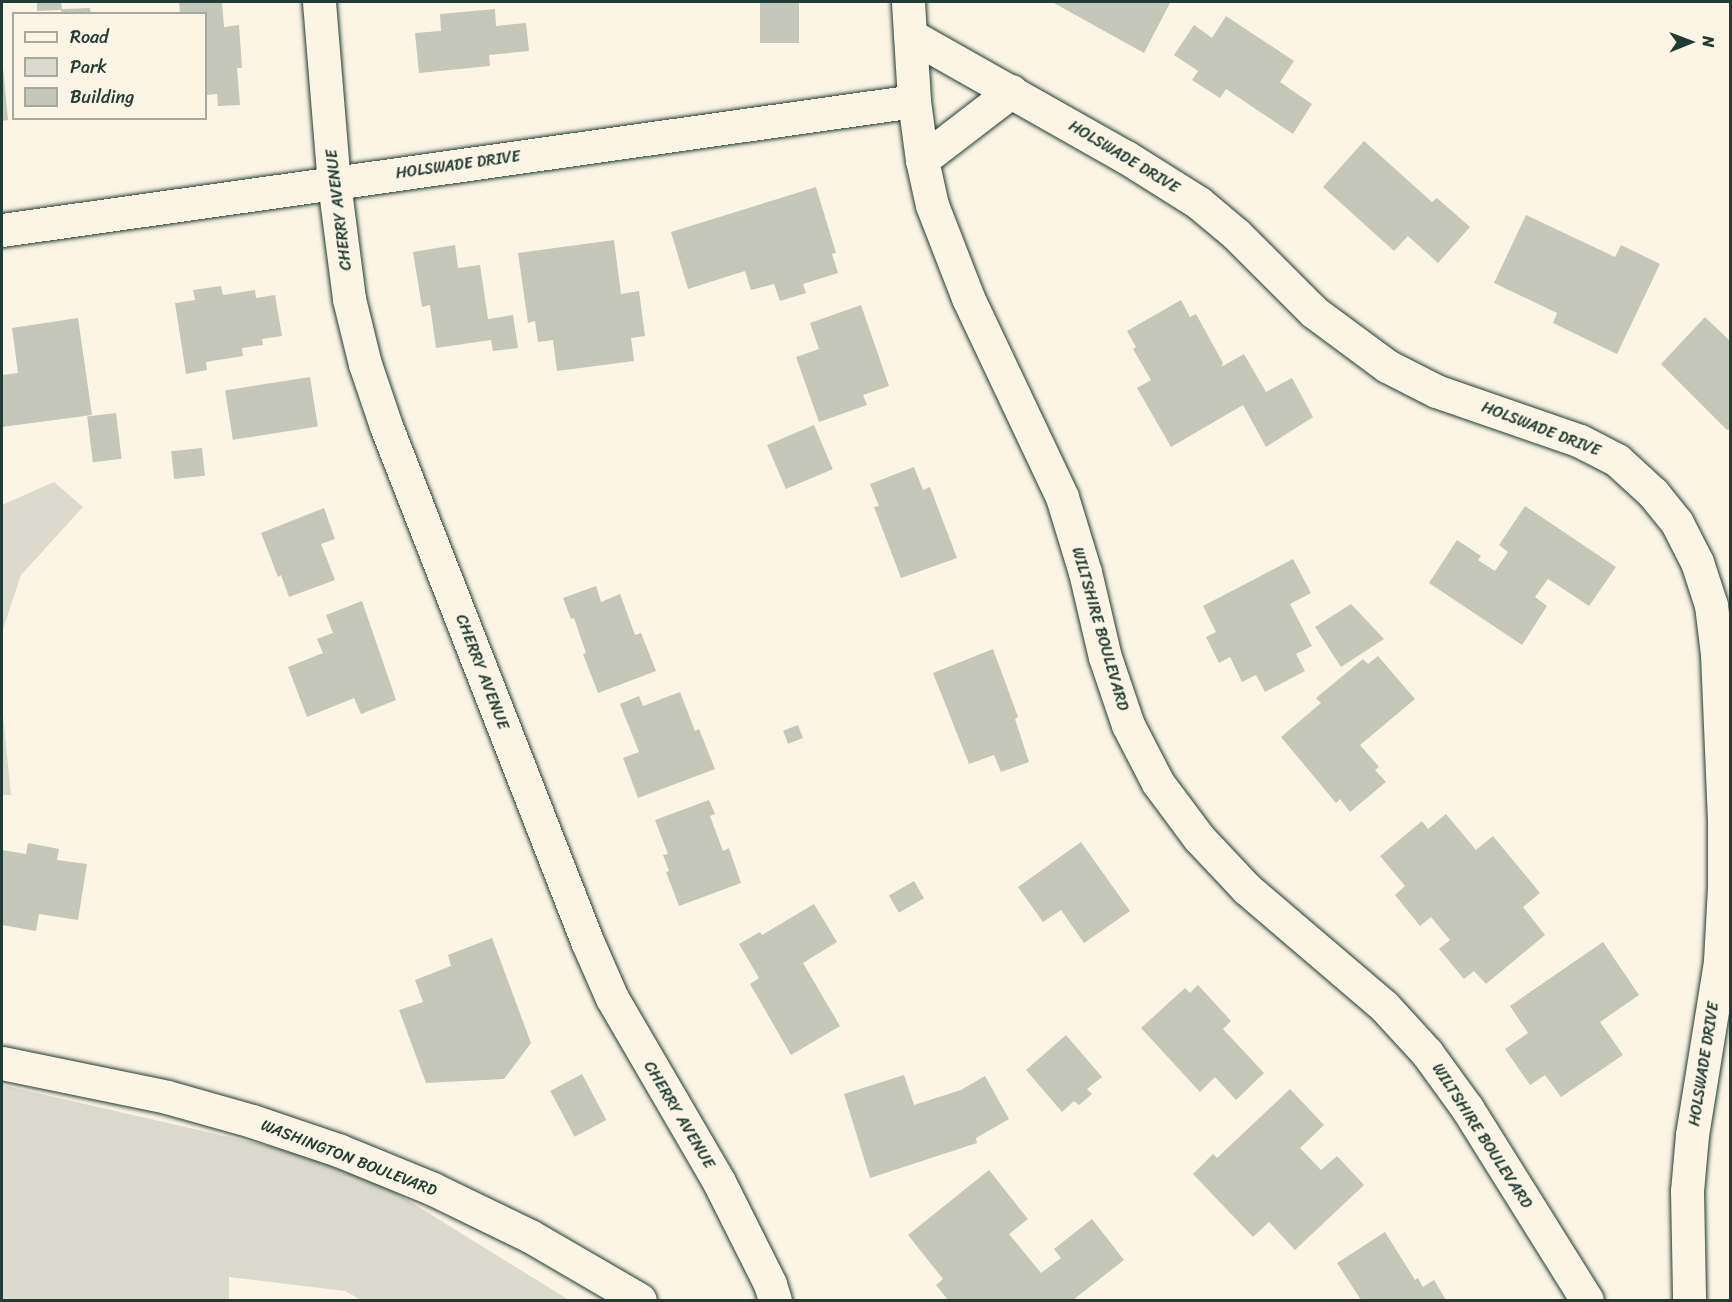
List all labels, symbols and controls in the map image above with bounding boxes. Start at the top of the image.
legend [12,12,207,120]
north arrow [1660,12,1720,72]
text: Road [70,21,109,53]
text: N [1694,36,1723,47]
text: Park [70,51,107,83]
text: Building [70,81,134,113]
street label: HOLSWADE DRIVE [1065,116,1183,198]
street label: HOLSWADE DRIVE [394,147,522,183]
street label: CHERRY AVENUE [322,148,356,272]
street label: HOLSWADE DRIVE [1479,398,1603,460]
street label: WILTSHIRE BOULEVARD [1067,545,1133,713]
street label: CHERRY AVENUE [451,612,513,732]
street label: HOLSWADE DRIVE [1685,1000,1723,1128]
street label: CHERRY AVENUE [639,1058,719,1172]
street label: WILTSHIRE BOULEVARD [1428,1060,1536,1212]
street label: WASHINGTON BOULEVARD [257,1115,441,1201]

